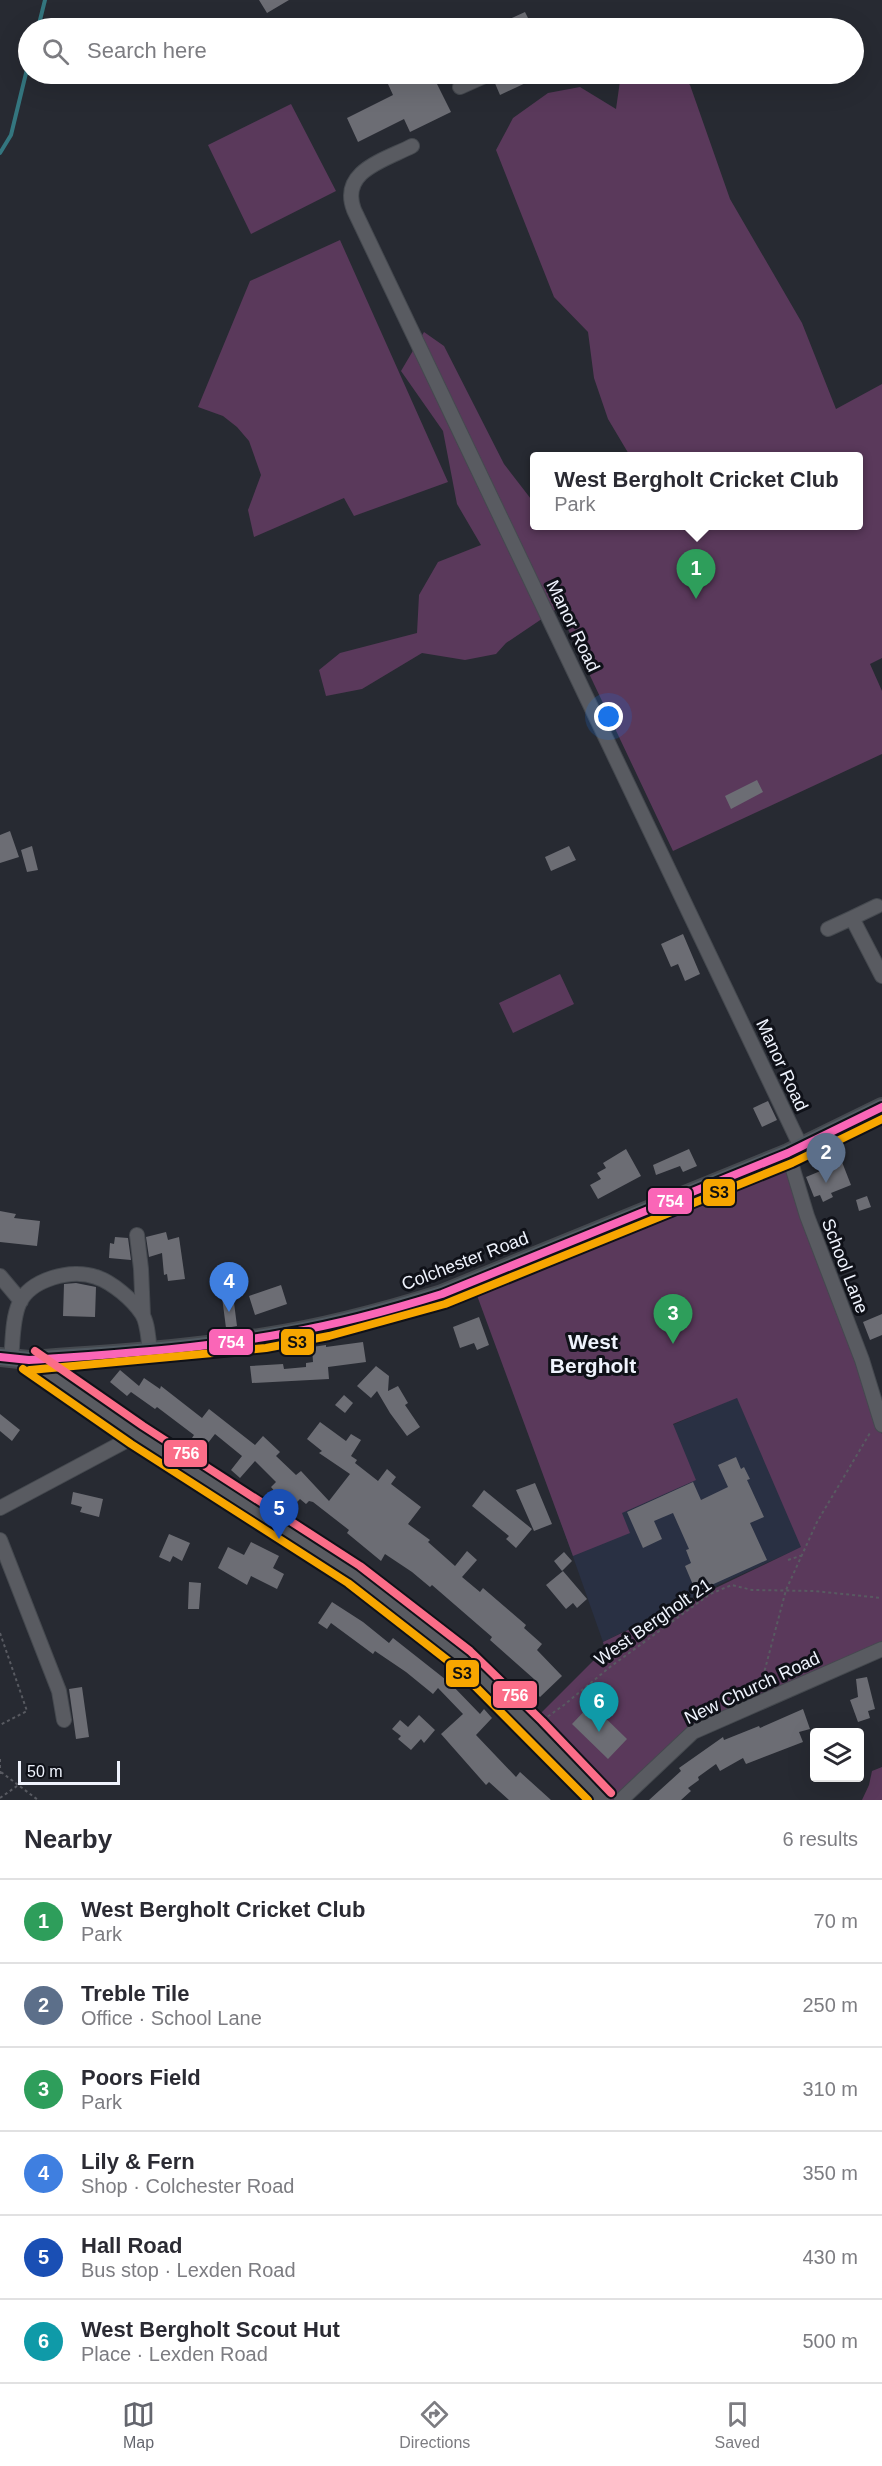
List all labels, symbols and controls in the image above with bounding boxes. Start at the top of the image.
search box [18,18,864,84]
icon: search [39,35,72,68]
text: Search here [87,38,207,63]
popup [530,452,863,530]
text: West Bergholt Cricket Club [554,467,839,492]
text: Park [554,493,595,515]
pin: 1 [676,550,716,599]
street label: Manor Road [542,577,604,675]
your location [594,702,623,731]
street label: Manor Road [752,1016,812,1114]
pin: 2 [806,1134,846,1183]
line badge: S3 [702,1178,736,1207]
text: S3 [709,1184,729,1201]
line badge: 754 [647,1187,693,1215]
text: 754 [657,1193,683,1210]
street label: School Lane [818,1216,872,1316]
street label: Colchester Road [399,1228,531,1294]
pin: 4 [210,1262,248,1312]
pin: 3 [654,1294,692,1344]
line badge: 754 [208,1328,254,1356]
line badge: S3 [280,1328,315,1356]
district label: West Bergholt [550,1330,636,1377]
text: 754 [218,1334,244,1351]
text: S3 [287,1334,307,1351]
line badge: 756 [163,1439,208,1468]
text: 756 [173,1445,199,1462]
pin: 5 [260,1490,298,1539]
street label: West Bergholt 21 [591,1574,715,1670]
street label: New Church Road [681,1648,823,1728]
line badge: S3 [445,1659,480,1688]
text: S3 [452,1665,472,1682]
line badge: 756 [492,1680,538,1709]
pin: 6 [580,1682,618,1732]
text: 756 [502,1687,528,1704]
map controls [810,1728,864,1782]
button: layers [810,1728,864,1782]
scale bar [18,1758,120,1786]
text: 50 m [27,1763,63,1780]
text: Nearby [24,1824,112,1854]
text: 6 results [782,1828,858,1850]
text: West Bergholt Cricket Club [81,1897,365,1922]
text: 1 [38,1910,49,1932]
text: 70 m [814,1910,858,1932]
text: Park [81,1923,122,1945]
text: Treble Tile [81,1981,189,2006]
text: 2 [38,1994,49,2016]
text: 250 m [802,1994,858,2016]
text: Office · School Lane [81,2007,262,2029]
text: Poors Field [81,2065,201,2090]
text: 3 [38,2078,49,2100]
text: 310 m [802,2078,858,2100]
text: Park [81,2091,122,2113]
text: Lily & Fern [81,2149,195,2174]
text: 4 [38,2162,49,2184]
text: 350 m [802,2162,858,2184]
text: Shop · Colchester Road [81,2175,294,2197]
text: Hall Road [81,2233,182,2258]
text: 5 [38,2246,49,2268]
text: 430 m [802,2246,858,2268]
text: Bus stop · Lexden Road [81,2259,296,2281]
text: West Bergholt Scout Hut [81,2317,340,2342]
text: 6 [38,2330,49,2352]
text: 500 m [802,2330,858,2352]
text: Place · Lexden Road [81,2343,268,2365]
tab: Map [122,2398,155,2452]
tab: Directions [399,2398,470,2452]
tab: Saved [715,2398,760,2452]

